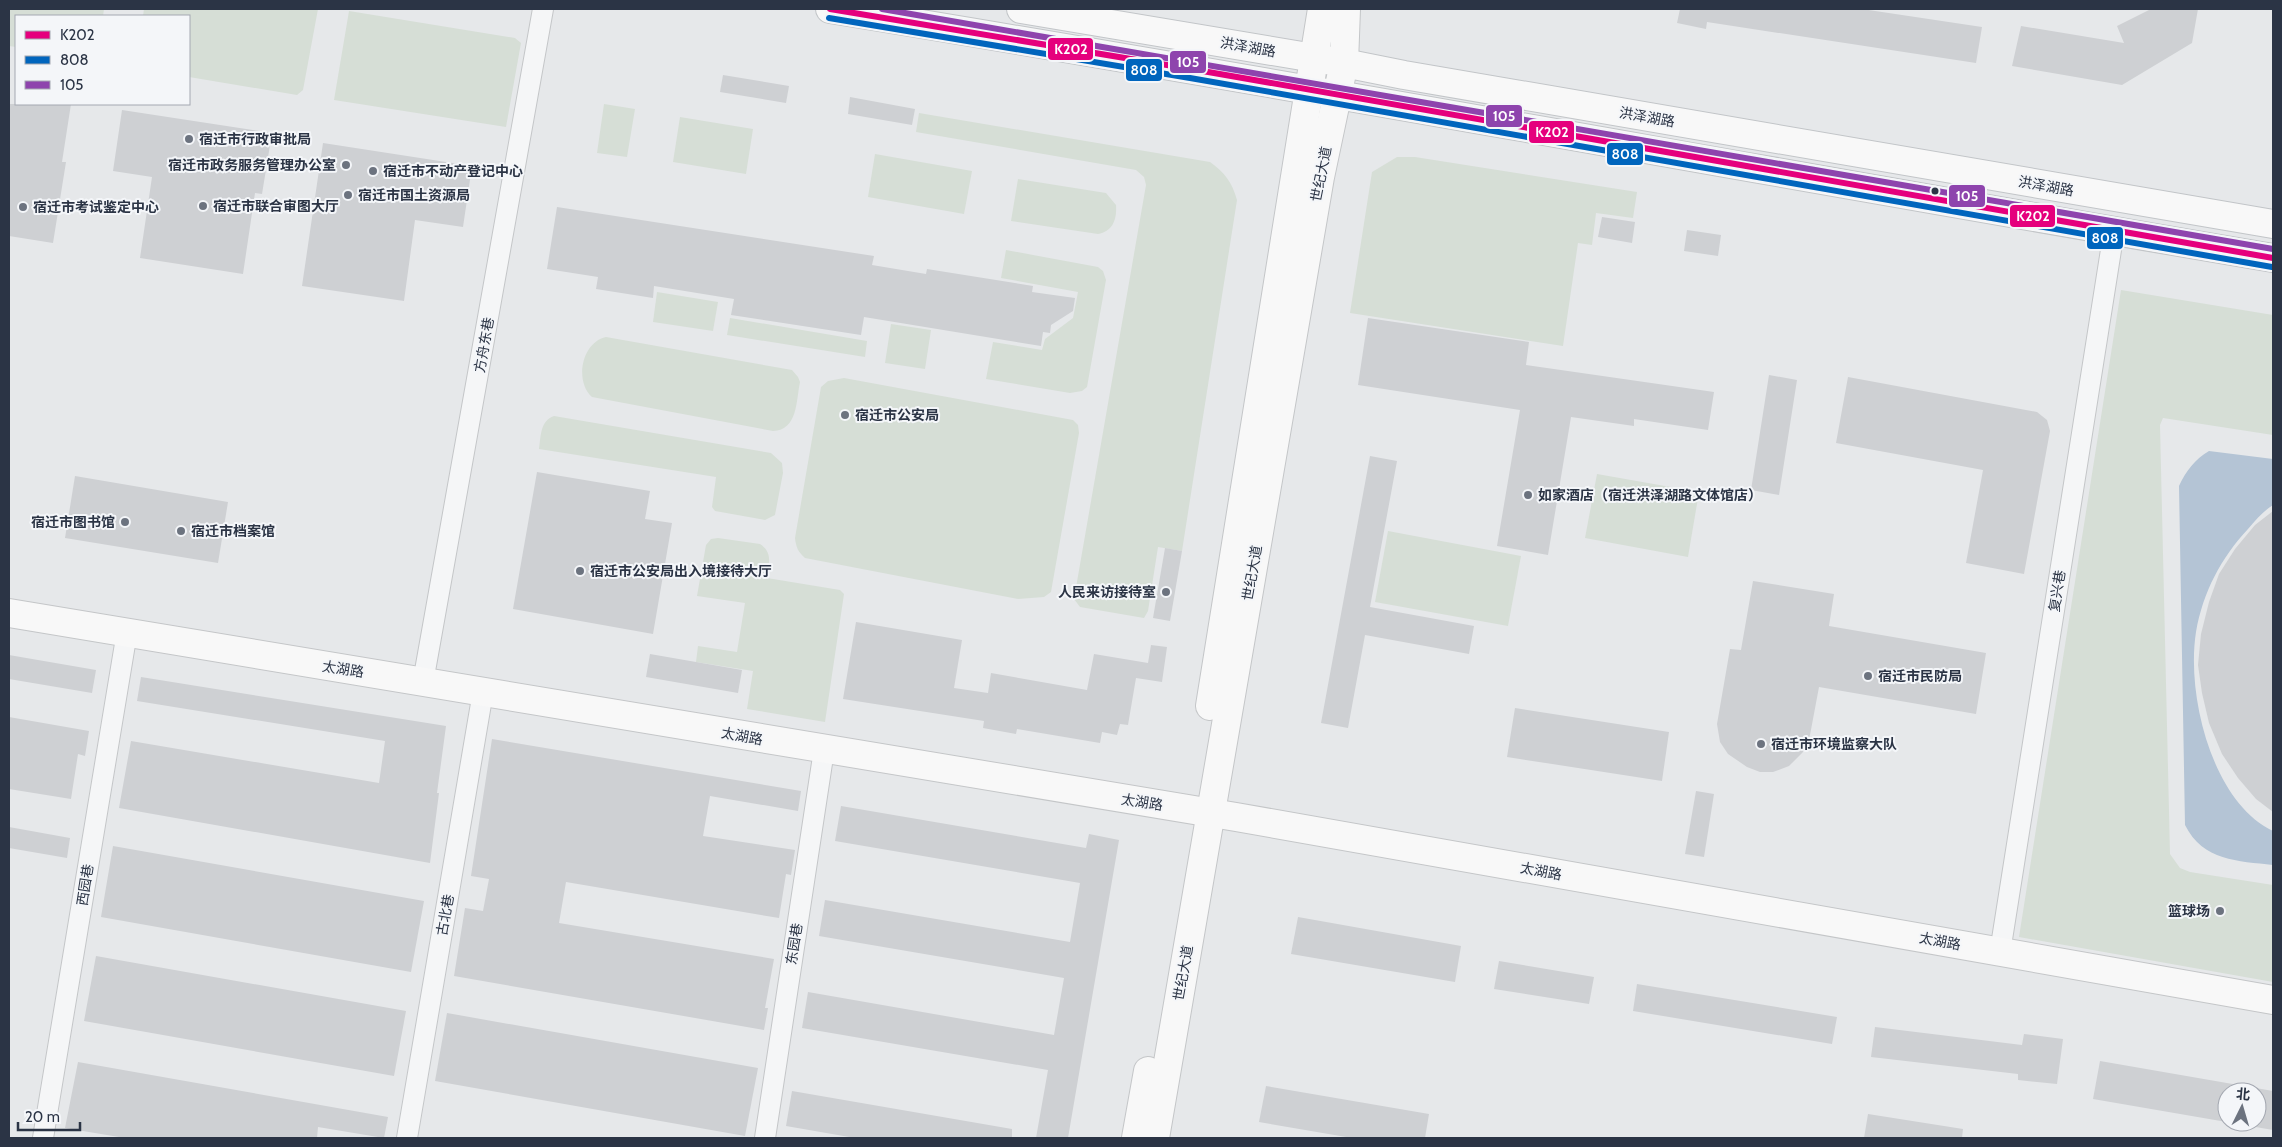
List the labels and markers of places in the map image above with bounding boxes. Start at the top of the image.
place label: 宿迁市行政审批局 [199,130,311,148]
marker: 宿迁市行政审批局 [183,133,195,145]
place label: 宿迁市政务服务管理办公室 [168,156,336,174]
marker: 宿迁市政务服务管理办公室 [340,159,352,171]
place label: 宿迁市不动产登记中心 [383,162,523,180]
marker: 宿迁市不动产登记中心 [367,165,379,177]
place label: 宿迁市国土资源局 [358,186,470,204]
unlabelled marker [1930,186,1940,196]
marker: 宿迁市国土资源局 [342,189,354,201]
place label: 宿迁市联合审图大厅 [213,197,339,215]
place label: 宿迁市考试鉴定中心 [33,198,159,216]
marker: 宿迁市联合审图大厅 [197,200,209,212]
marker: 宿迁市考试鉴定中心 [17,201,29,213]
place label: 宿迁市公安局 [855,406,939,424]
marker: 宿迁市公安局 [839,409,851,421]
place label: 如家酒店（宿迁洪泽湖路文体馆店） [1538,486,1762,504]
marker: 如家酒店（宿迁洪泽湖路文体馆店） [1522,489,1534,501]
place label: 宿迁市图书馆 [31,513,115,531]
marker: 宿迁市图书馆 [119,516,131,528]
place label: 宿迁市档案馆 [191,522,275,540]
marker: 宿迁市档案馆 [175,525,187,537]
place label: 宿迁市公安局出入境接待大厅 [590,562,772,580]
marker: 宿迁市公安局出入境接待大厅 [574,565,586,577]
place label: 人民来访接待室 [1058,583,1156,601]
marker: 人民来访接待室 [1160,586,1172,598]
place label: 宿迁市民防局 [1878,667,1962,685]
marker: 宿迁市民防局 [1862,670,1874,682]
place label: 宿迁市环境监察大队 [1771,735,1897,753]
marker: 宿迁市环境监察大队 [1755,738,1767,750]
place label: 篮球场 [2168,902,2210,920]
marker: 篮球场 [2214,905,2226,917]

